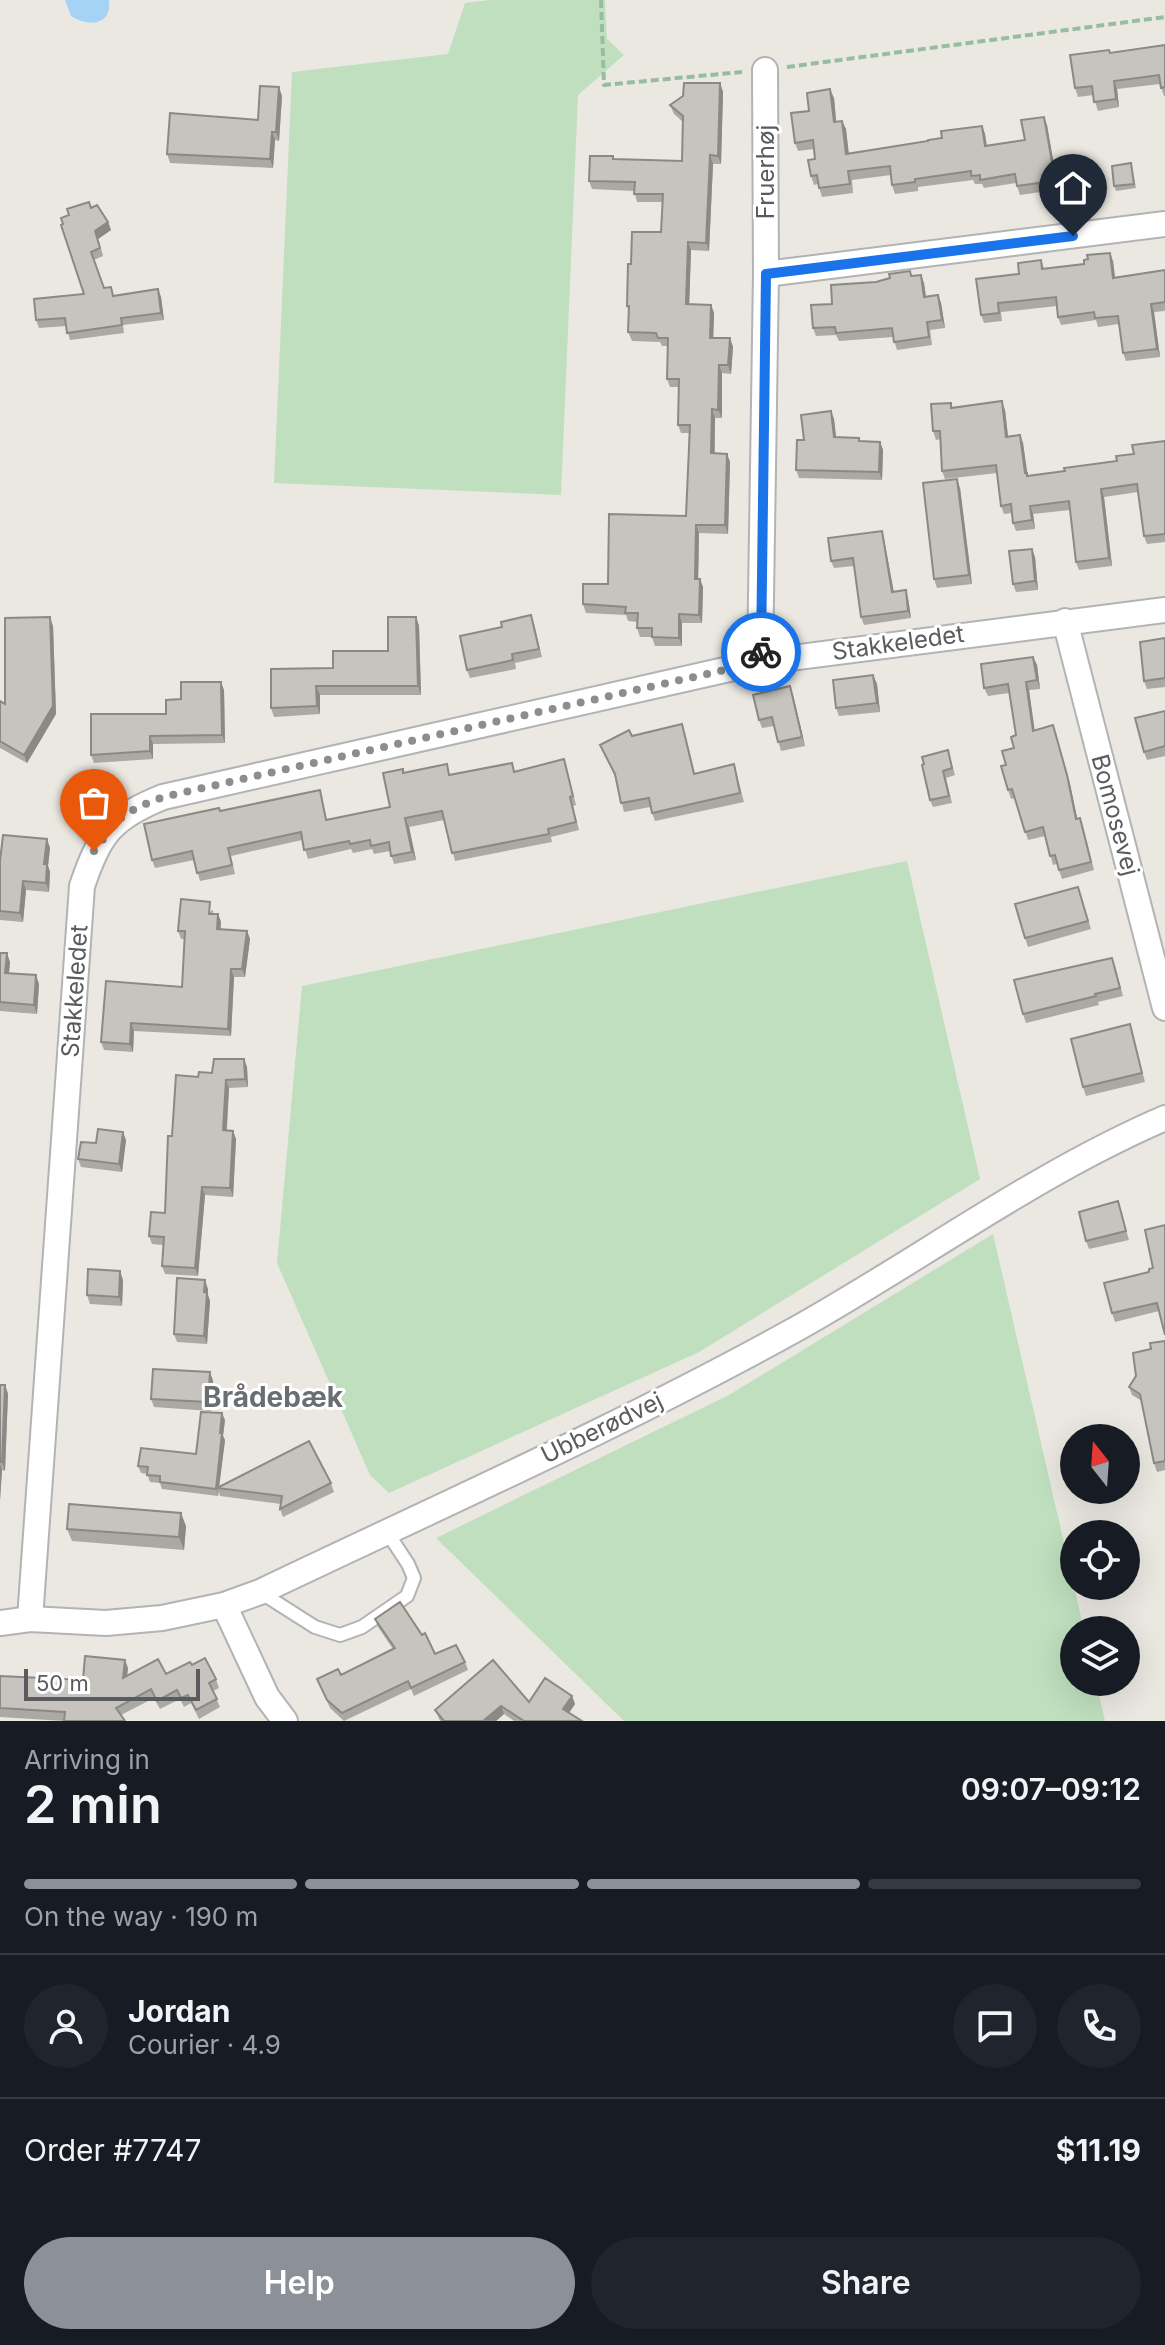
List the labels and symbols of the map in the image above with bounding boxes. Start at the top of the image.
street label: Fruerhøj [751,125,780,219]
pin [1039,154,1107,236]
courier [721,612,801,692]
street label: Stakkeledet [830,619,966,666]
street label: Bomosevej [1085,751,1146,879]
pin [60,769,128,851]
street label: Stakkeledet [55,923,94,1058]
district label: Brådebæk [203,1380,344,1414]
street label: Ubberødvej [536,1386,667,1469]
north arrow [1060,1424,1140,1504]
scale bar [24,1665,200,1701]

